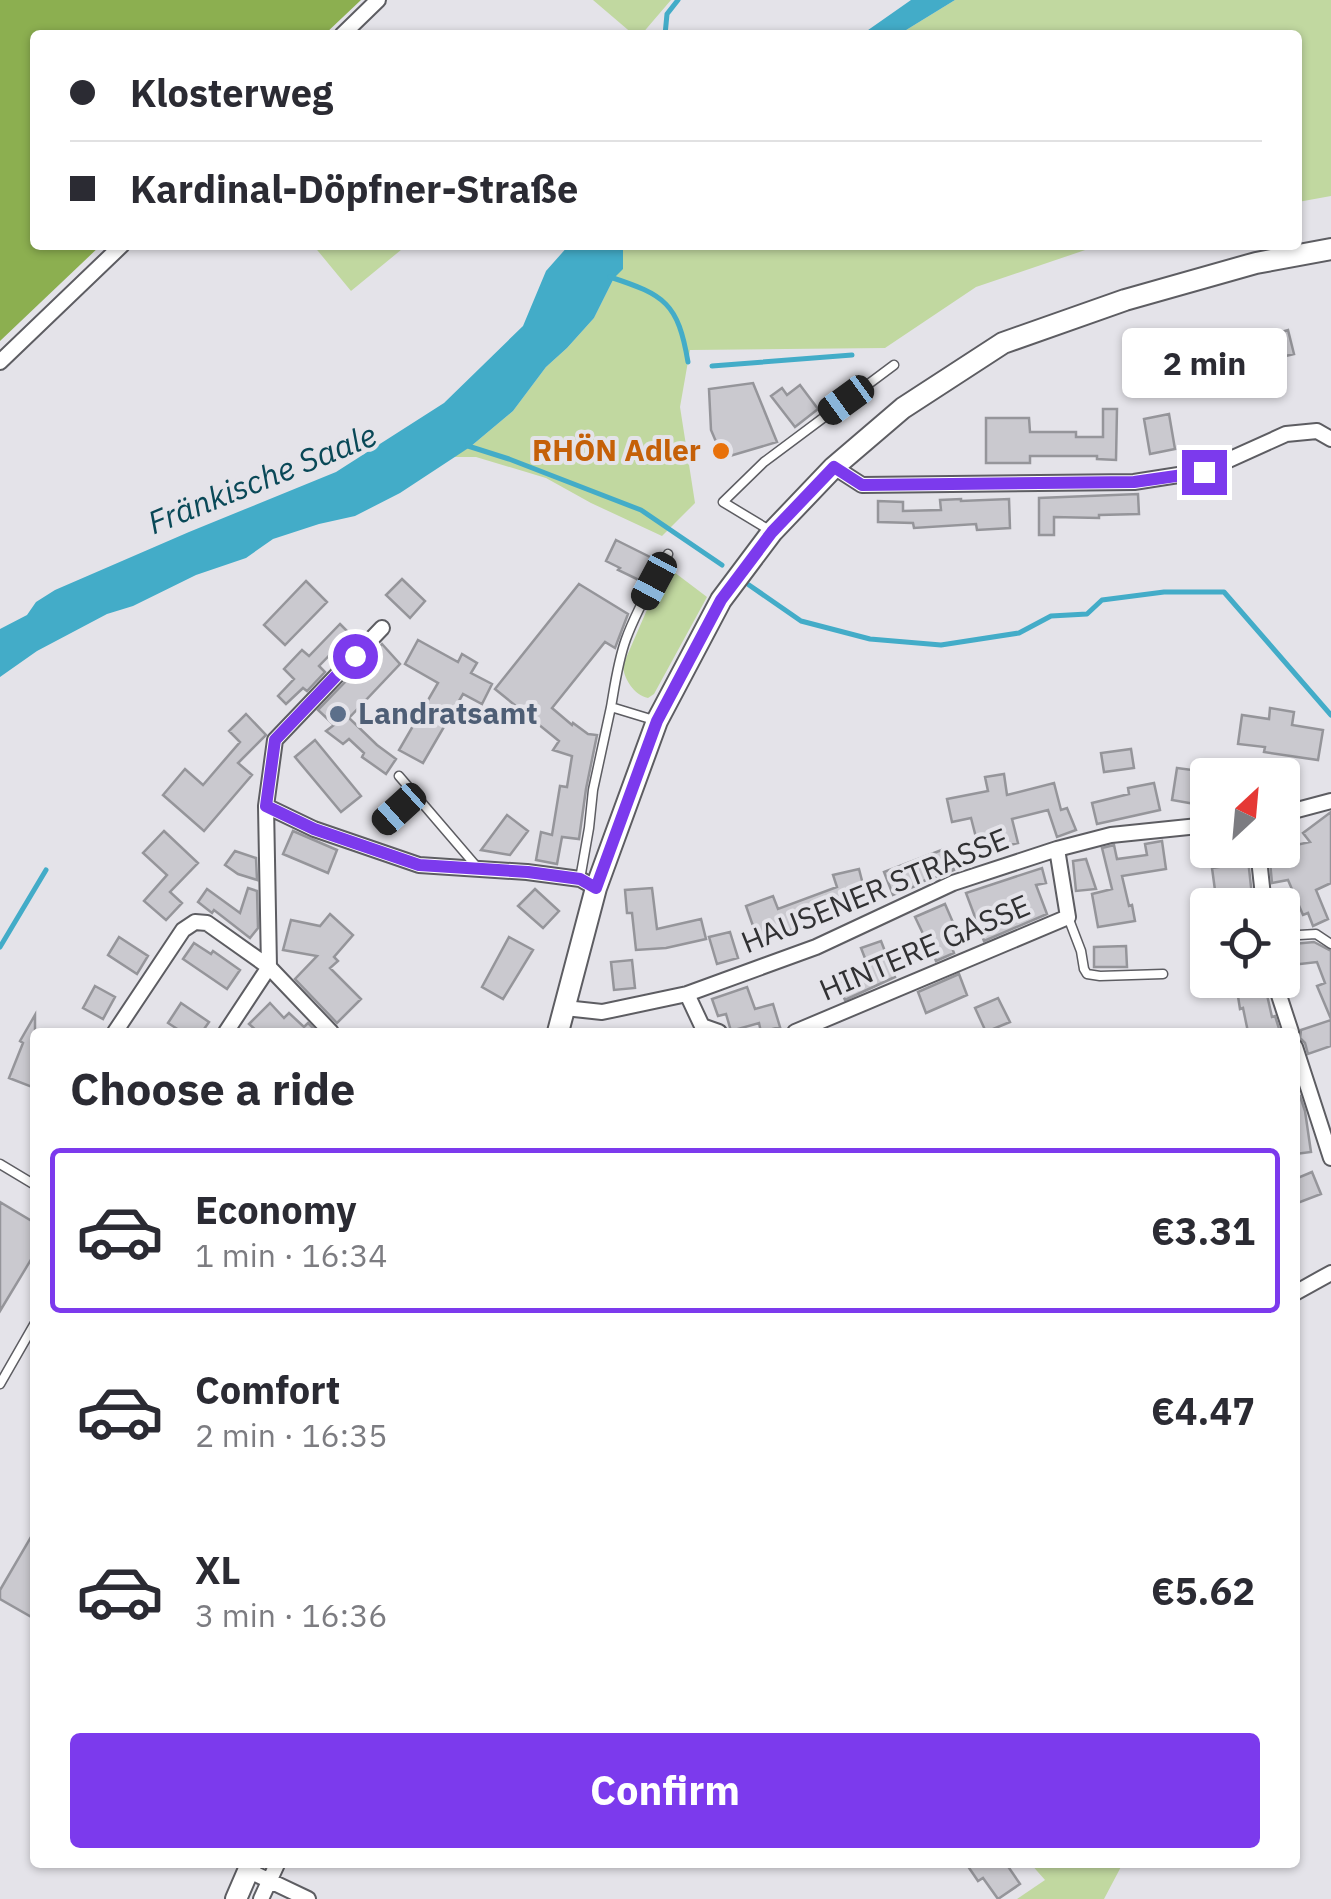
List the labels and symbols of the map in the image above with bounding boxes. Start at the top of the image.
callout: 2 min [1122,327,1286,397]
car [813,370,879,430]
water label: Fränkische Saale [141,413,382,543]
place label: RHÖN Adler [532,430,701,469]
marker: RHÖN Adler [710,440,732,462]
route end [1182,450,1227,495]
car [627,547,681,615]
route start [333,634,378,679]
place label: Landratsamt [358,693,538,732]
marker: Landratsamt [327,703,349,725]
north arrow [1190,758,1300,868]
car [367,778,431,840]
street label: HAUSENER STRASSE [735,818,1014,961]
street label: HINTERE GASSE [813,885,1036,1009]

